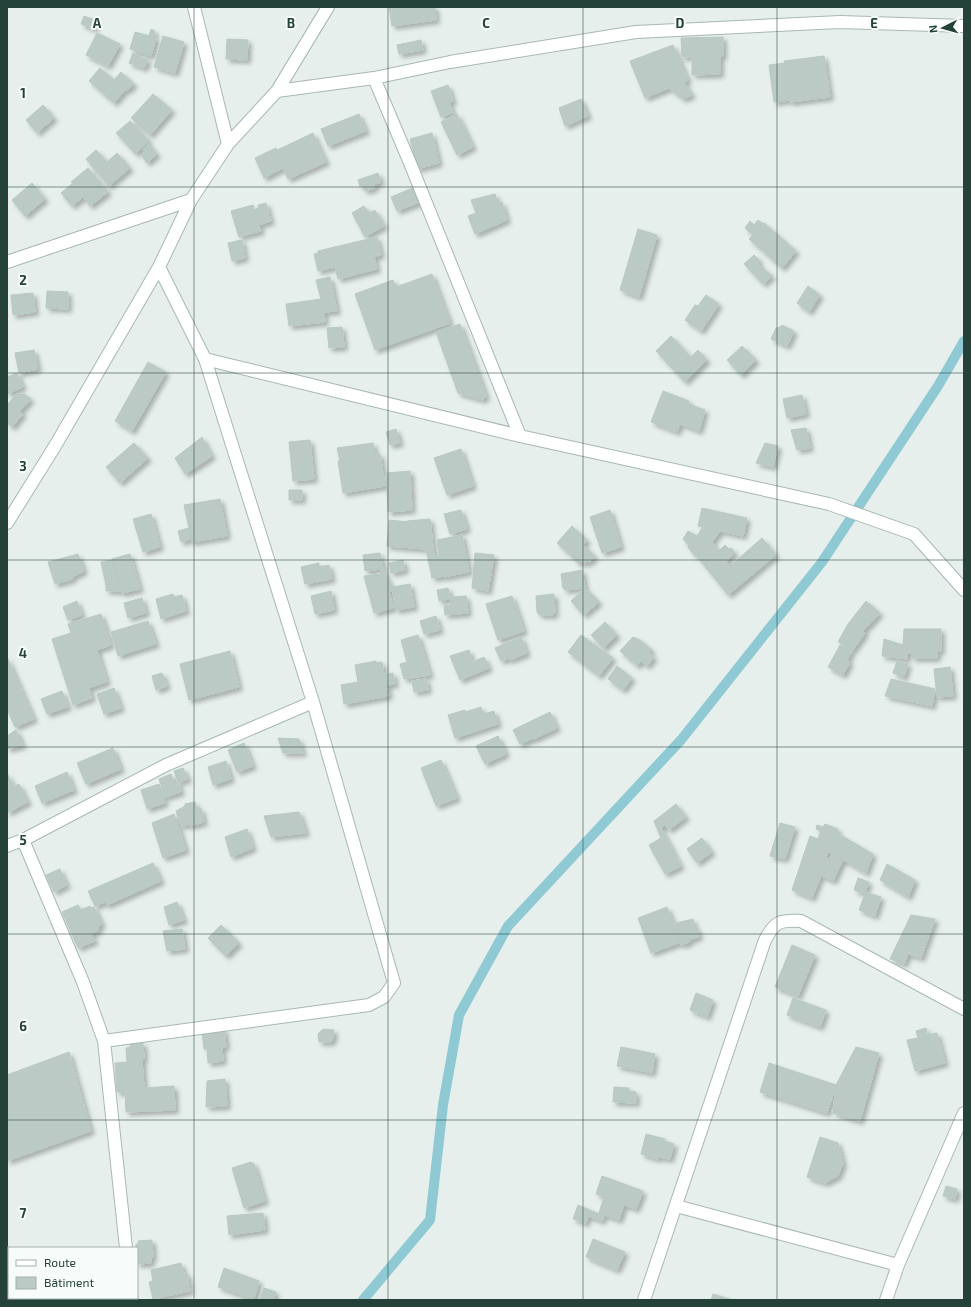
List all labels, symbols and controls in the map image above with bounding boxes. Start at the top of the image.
north arrow [923,8,963,48]
text: A [93,15,102,31]
text: B [287,15,295,31]
text: C [482,15,490,31]
text: D [676,15,685,31]
text: E [870,15,878,31]
text: N [926,24,939,34]
text: 1 [20,85,26,101]
text: 2 [19,272,27,288]
text: 3 [19,458,27,474]
text: 4 [19,645,27,661]
text: 5 [19,832,27,848]
text: 6 [19,1018,27,1034]
text: 7 [20,1205,27,1221]
legend [8,1247,138,1299]
text: Route [44,1255,76,1269]
text: Bâtiment [44,1275,95,1289]

